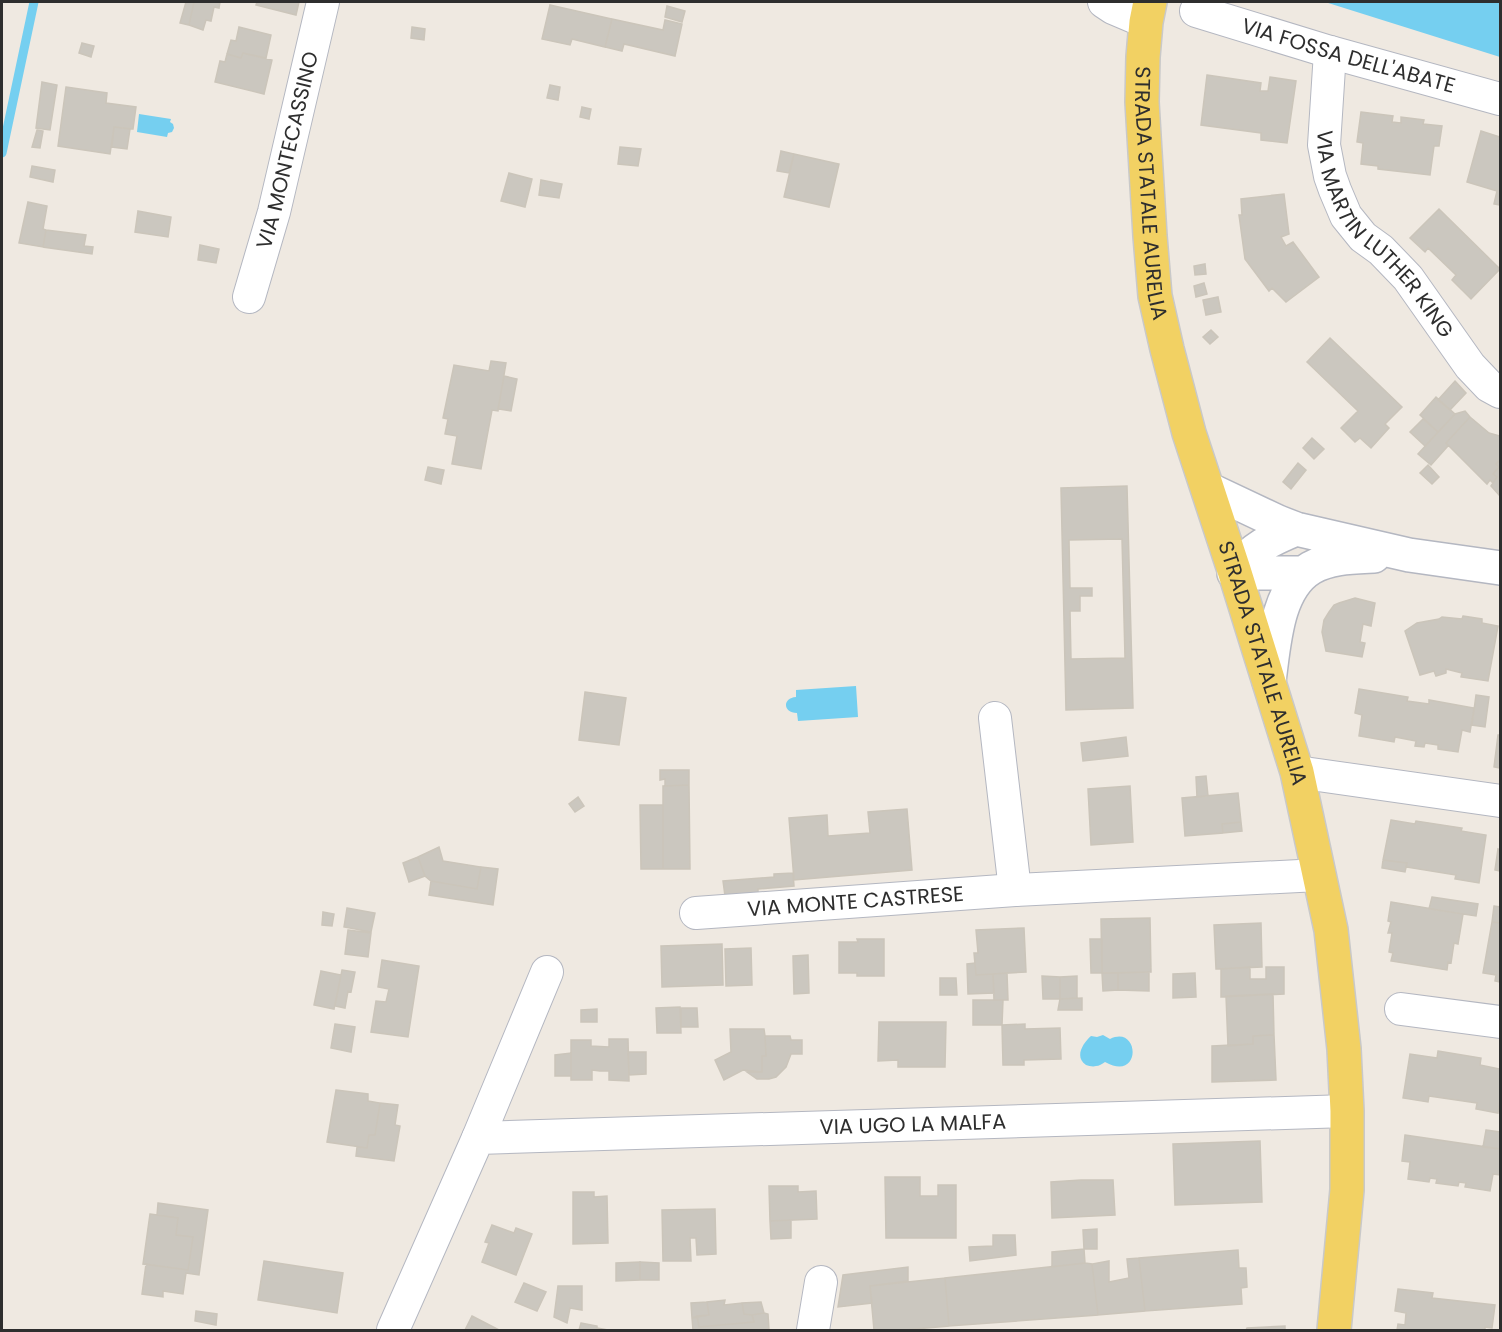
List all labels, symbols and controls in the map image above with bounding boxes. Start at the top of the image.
street label: VIA FOSSA DELL'ABATE [1238,11,1459,100]
street label: VIA MONTECASSINO [249,48,325,252]
street label: STRADA STATALE AURELIA [1128,66,1175,323]
street label: VIA MARTIN LUTHER KING [1310,129,1461,343]
street label: STRADA STATALE AURELIA [1211,537,1314,788]
street label: VIA MONTE CASTRESE [746,879,965,923]
street label: VIA UGO LA MALFA [819,1107,1007,1141]

